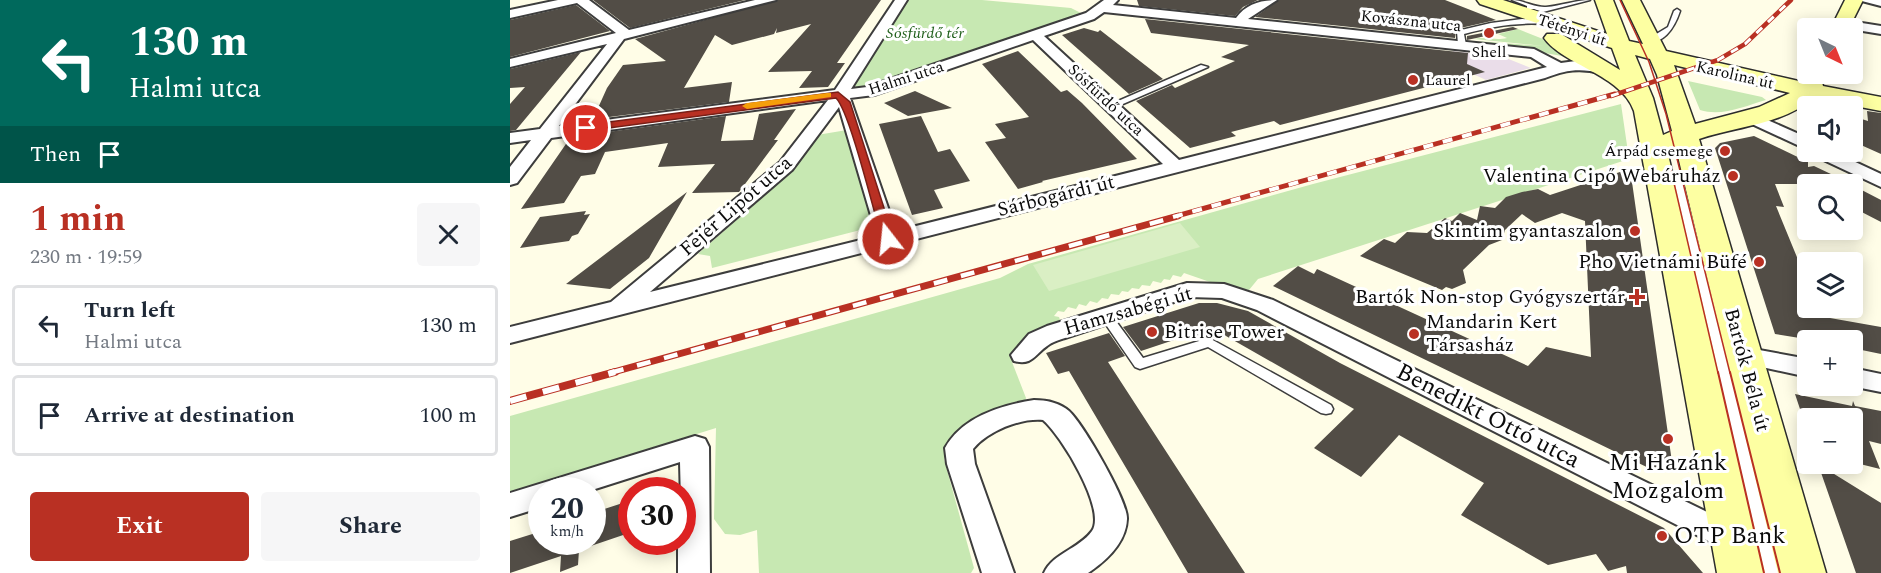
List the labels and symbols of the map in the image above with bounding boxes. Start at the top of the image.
street label: Kovászna utca [1360,4,1463,38]
street label: Tétényi út [1534,8,1610,53]
north arrow [1797,18,1863,84]
park label: Sósfürdő tér [886,21,964,45]
marker: Shell [1482,26,1496,40]
place label: Shell [1472,40,1506,64]
street label: Halmi utca [865,54,947,102]
street label: Karolina út [1694,54,1777,96]
street label: Sósfürdő utca [1062,58,1150,142]
place label: Laurel [1425,68,1471,92]
marker: Laurel [1406,73,1420,87]
pin [560,102,611,153]
place label: Árpád csemege [1605,139,1713,163]
marker: Árpád csemege [1718,144,1732,158]
street label: Fejér Lipót utca [673,148,799,264]
place label: Valentina Cipő Webáruház [1483,161,1721,191]
street label: Sárbogárdi út [994,167,1118,225]
marker: Valentina Cipő Webáruház [1726,169,1740,183]
position arrow [856,207,920,271]
place label: Skintim gyantaszalon [1433,216,1623,246]
marker: Skintim gyantaszalon [1628,224,1642,238]
place label: Pho Vietnámi Büfé [1578,247,1747,277]
marker: Pho Vietnámi Büfé [1752,255,1766,269]
street label: Hamzsabégi út [1060,278,1196,344]
place label: Bartók Non-stop Gyógyszertár [1355,282,1625,312]
marker: Bartók Non-stop Gyógyszertár [1630,290,1644,304]
street label: Bartók Béla út [1716,305,1778,435]
place label: Mandarin Kert Társasház [1426,307,1557,360]
place label: Bitrise Tower [1164,317,1284,347]
marker: Bitrise Tower [1145,325,1159,339]
marker: Mandarin Kert Társasház [1407,327,1421,341]
street label: Benedikt Ottó utca [1390,354,1586,478]
marker: Mi Hazánk Mozgalom [1661,432,1675,446]
place label: Mi Hazánk Mozgalom [1609,445,1727,509]
speed limit sign: 30 [618,477,696,555]
place label: OTP Bank [1674,518,1786,554]
marker: OTP Bank [1655,529,1669,543]

